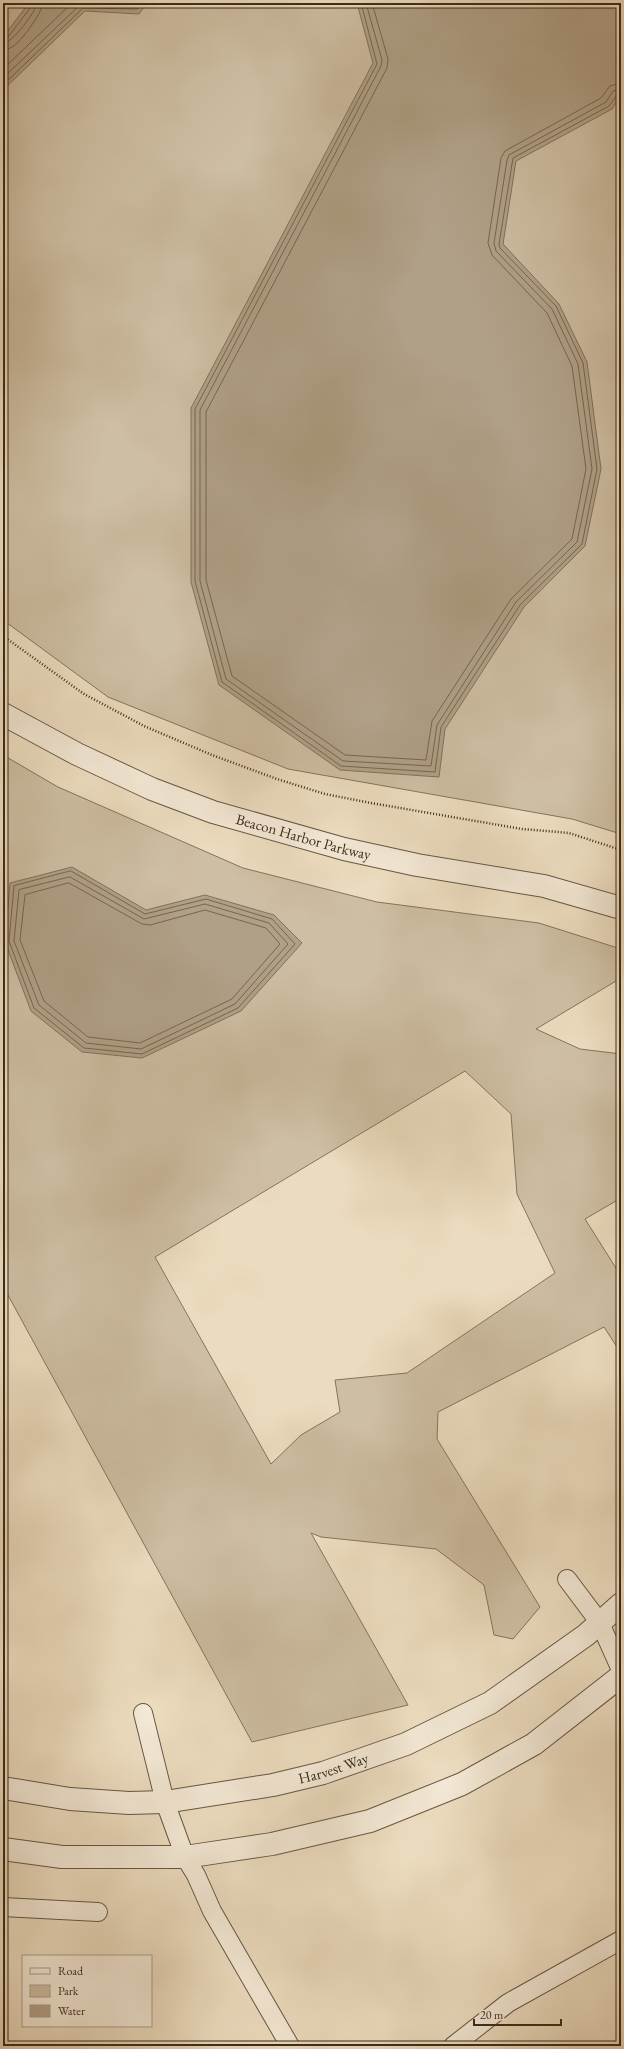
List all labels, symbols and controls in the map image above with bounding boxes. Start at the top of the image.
street label: Beacon Harbor Parkway [234,809,373,864]
street label: Harvest Way [296,1748,371,1788]
legend [22,1955,152,2027]
text: Road [58,1963,84,1979]
text: Park [58,1983,79,1999]
scale bar [474,2001,561,2027]
text: Water [58,2003,85,2019]
text: 20 m [480,2007,504,2023]

